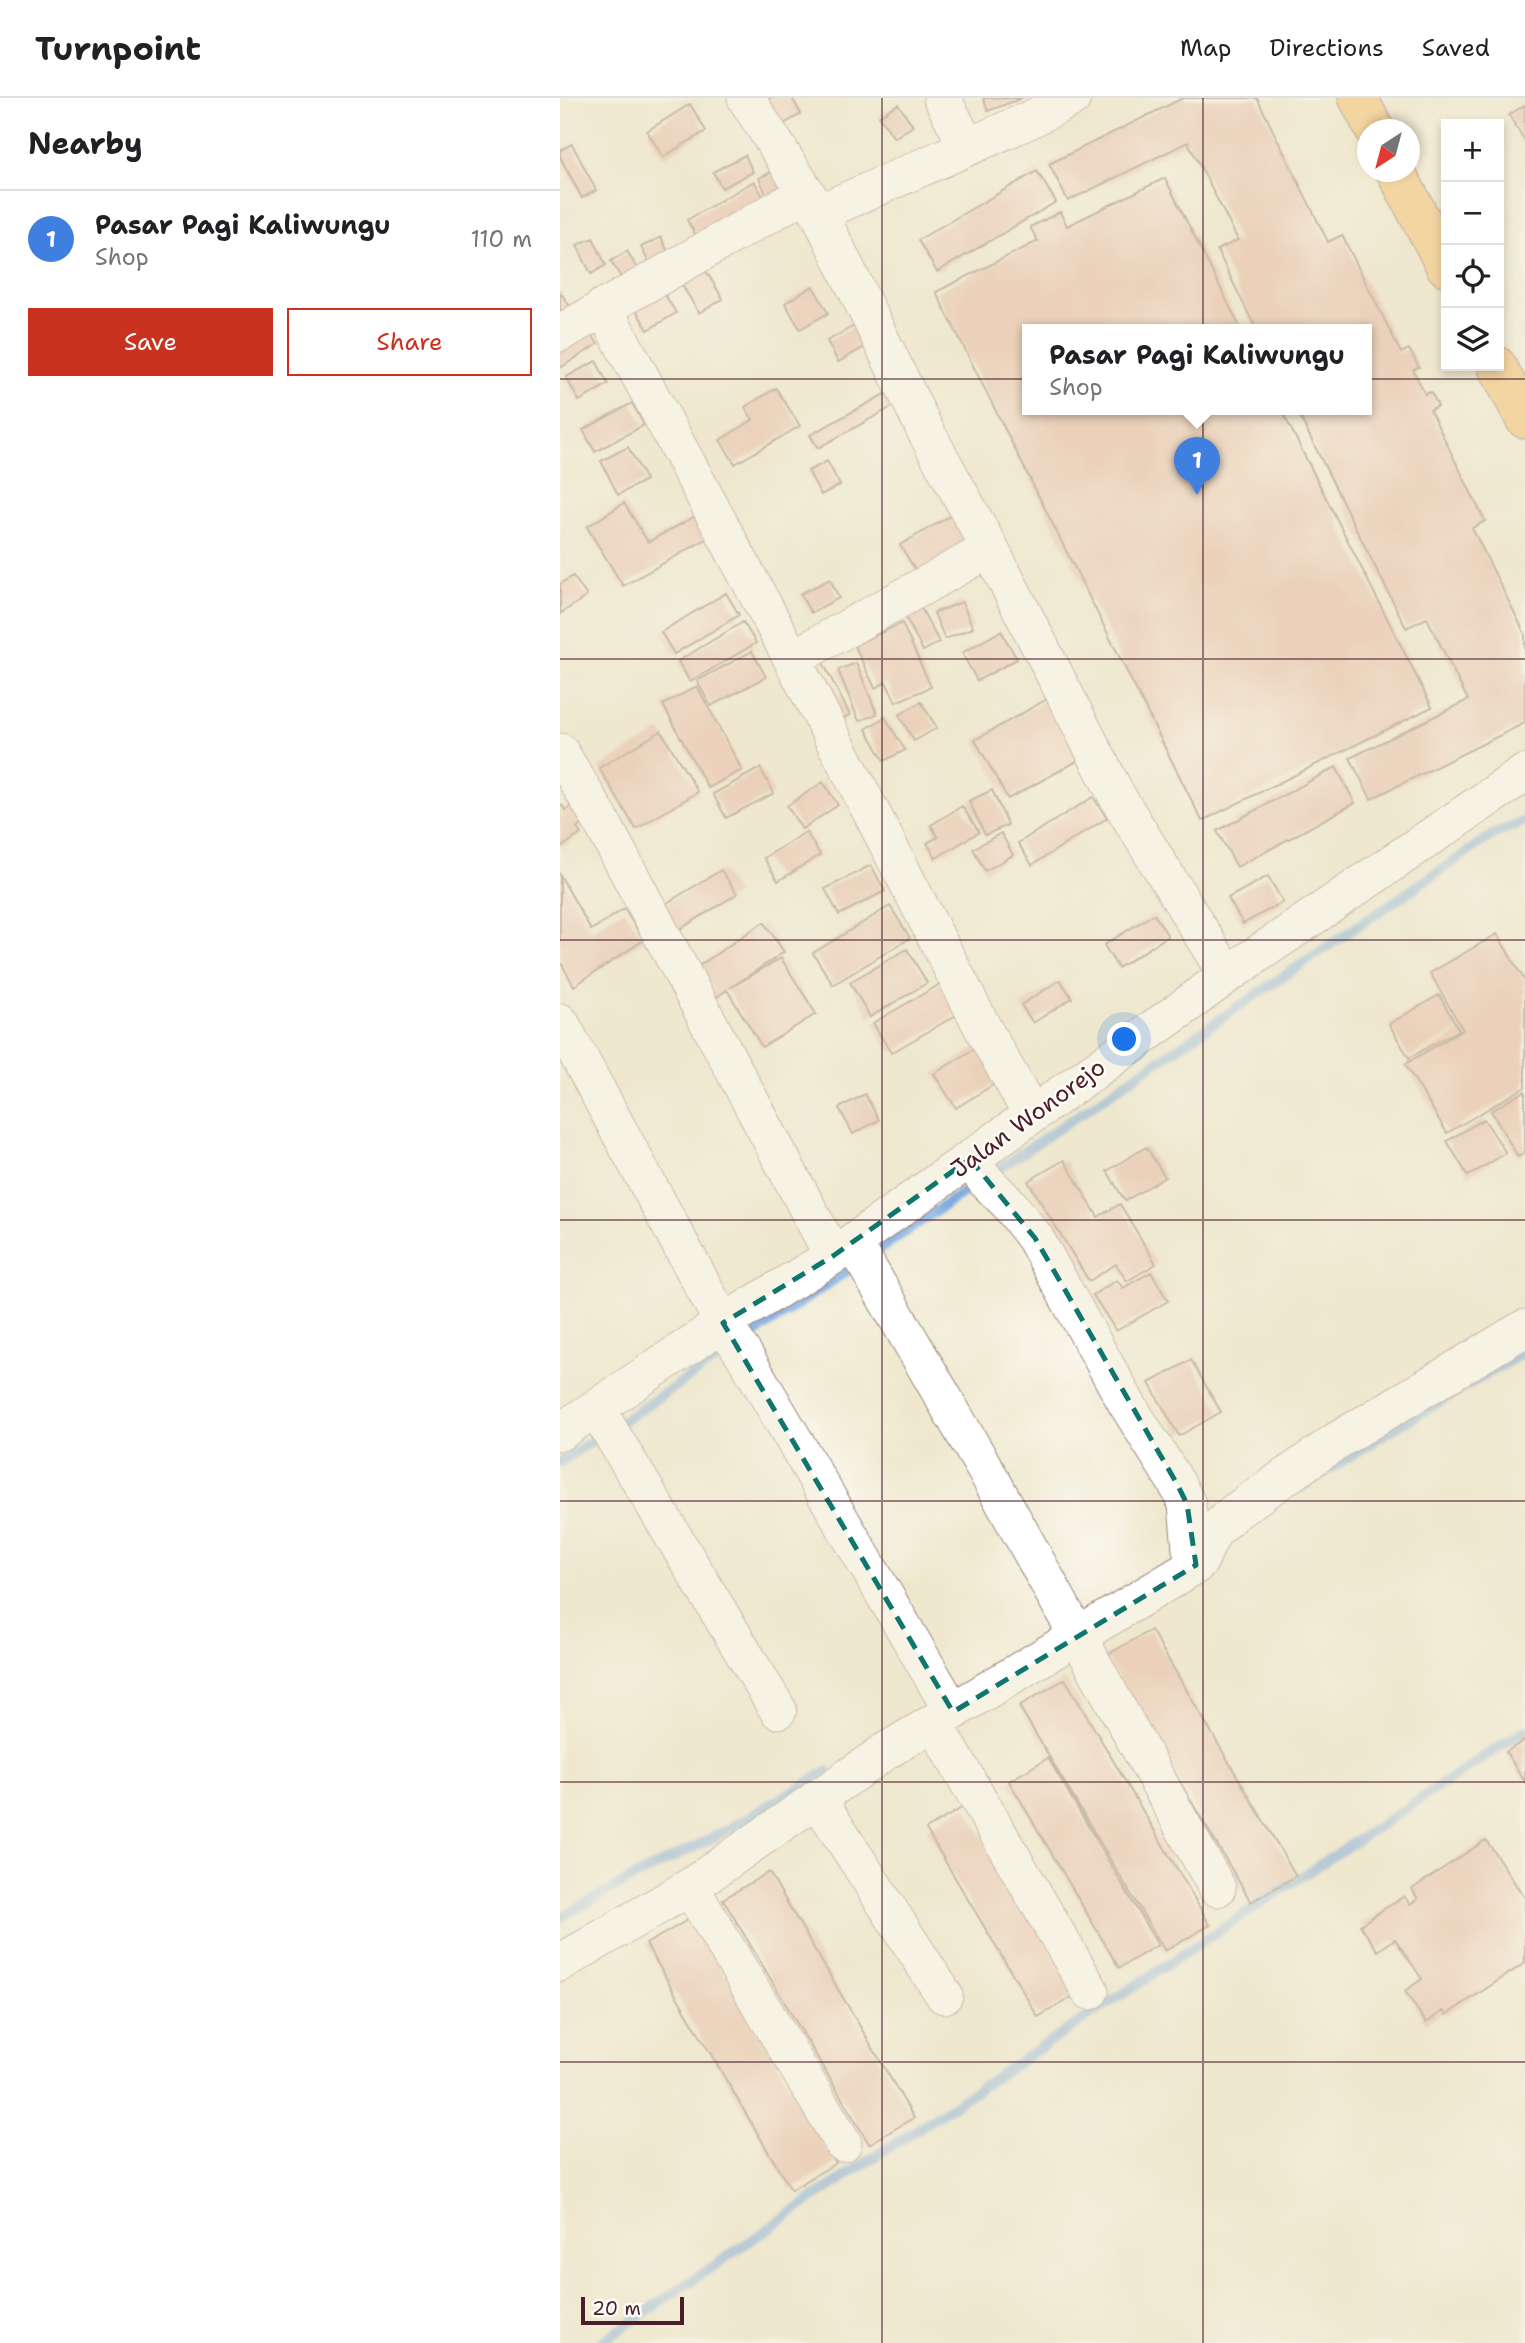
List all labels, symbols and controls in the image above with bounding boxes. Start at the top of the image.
text: Turnpoint [35,26,201,71]
text: Map [1180,32,1231,64]
text: Directions [1269,32,1384,64]
text: Saved [1422,32,1490,64]
north arrow [1357,119,1420,182]
map controls [1441,119,1504,371]
button: + [1441,119,1504,182]
text: Nearby [28,123,143,164]
button: − [1441,182,1504,245]
text: Pasar Pagi Kaliwungu [95,207,391,242]
text: 1 [46,224,56,254]
text: 110 m [470,224,532,254]
text: Shop [95,242,149,272]
button: locate [1441,245,1504,308]
button: Save [28,308,273,376]
button: Share [287,308,532,376]
button: layers [1441,308,1504,371]
popup [1022,324,1372,415]
text: Pasar Pagi Kaliwungu [1049,337,1345,372]
text: Shop [1049,372,1103,402]
pin: 1 [1174,437,1220,495]
your location [1107,1022,1141,1056]
street label: Jalan Wonorejo [944,1051,1112,1185]
scale bar [581,2294,684,2326]
text: 20 m [592,2296,641,2321]

